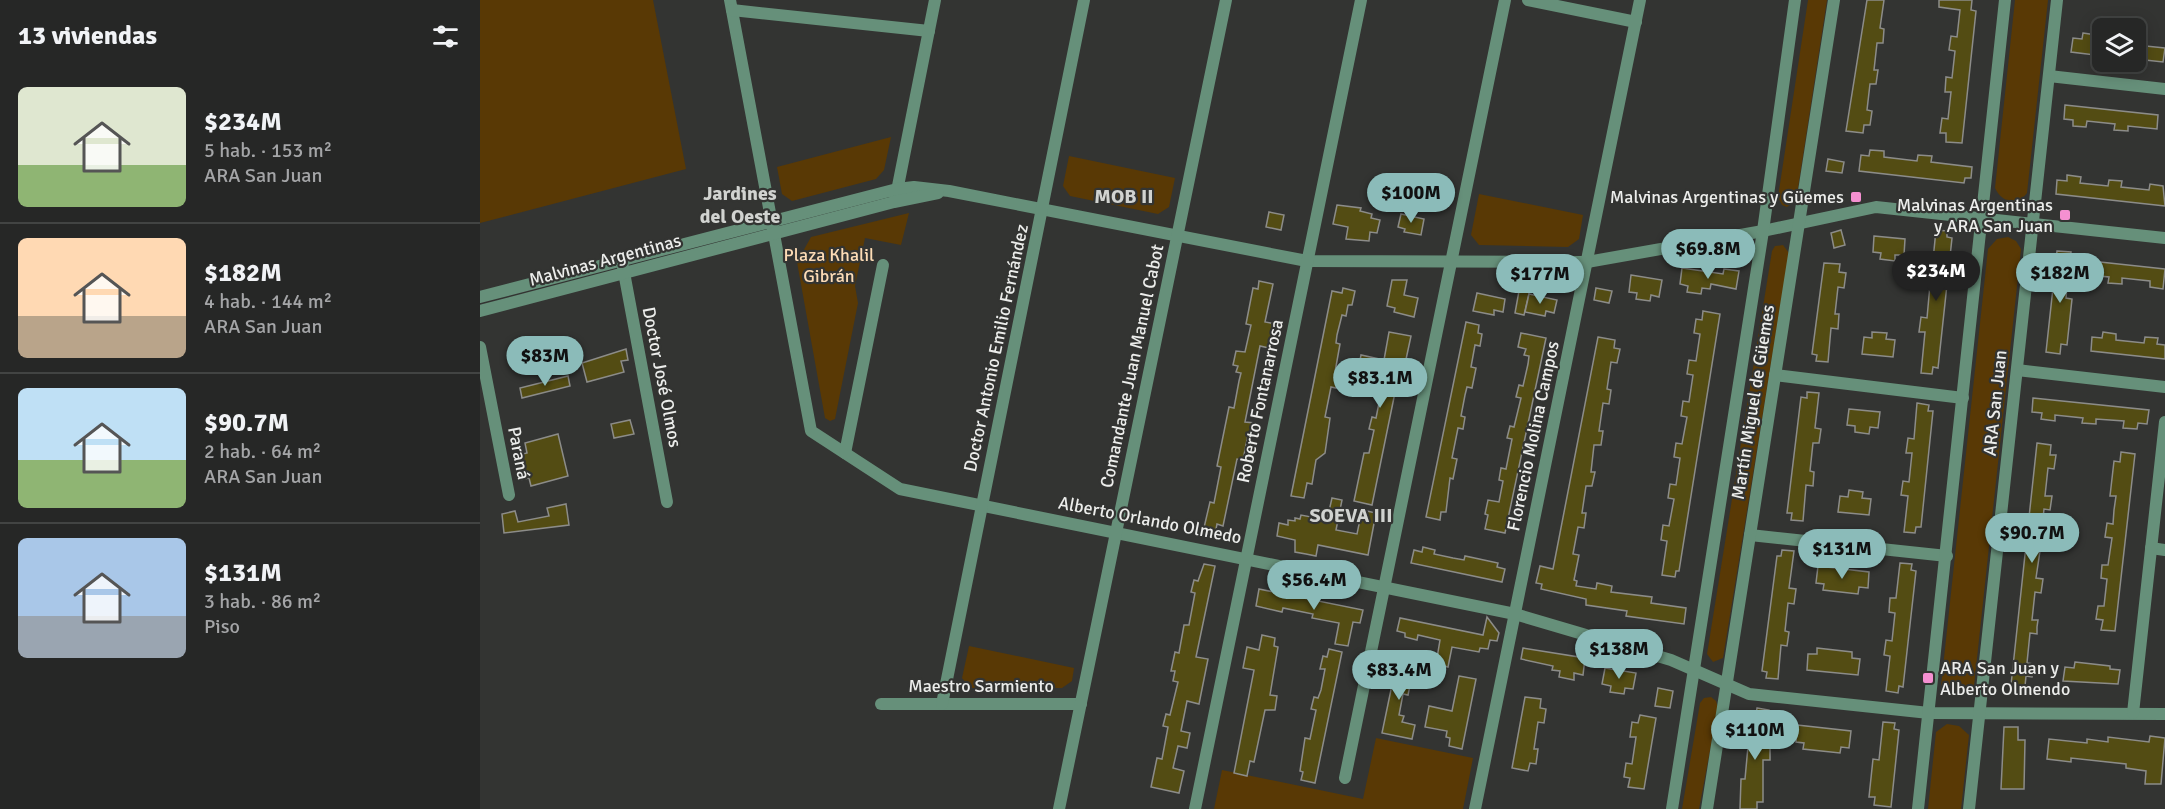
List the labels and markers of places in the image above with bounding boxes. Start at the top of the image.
pin: $100M [1369,173,1453,224]
place label: Malvinas Argentinas y Güemes [1610,186,1844,208]
marker: Malvinas Argentinas y Güemes [1849,190,1863,204]
place label: Malvinas Argentinas y ARA San Juan [1897,194,2053,237]
marker: Malvinas Argentinas y ARA San Juan [2058,208,2072,222]
pin: $69.8M [1659,229,1757,280]
pin: $234M [1894,251,1978,302]
pin: $182M [2018,253,2102,304]
pin: $177M [1498,254,1582,305]
pin: $83M [509,336,581,387]
pin: $83.1M [1331,358,1429,409]
pin: $90.7M [1983,513,2081,564]
pin: $131M [1800,529,1884,580]
pin: $56.4M [1265,560,1363,611]
pin: $138M [1577,629,1661,680]
pin: $83.4M [1350,650,1448,701]
place label: ARA San Juan y Alberto Olmendo [1940,657,2070,700]
marker: ARA San Juan y Alberto Olmendo [1921,671,1935,685]
pin: $110M [1713,710,1797,761]

